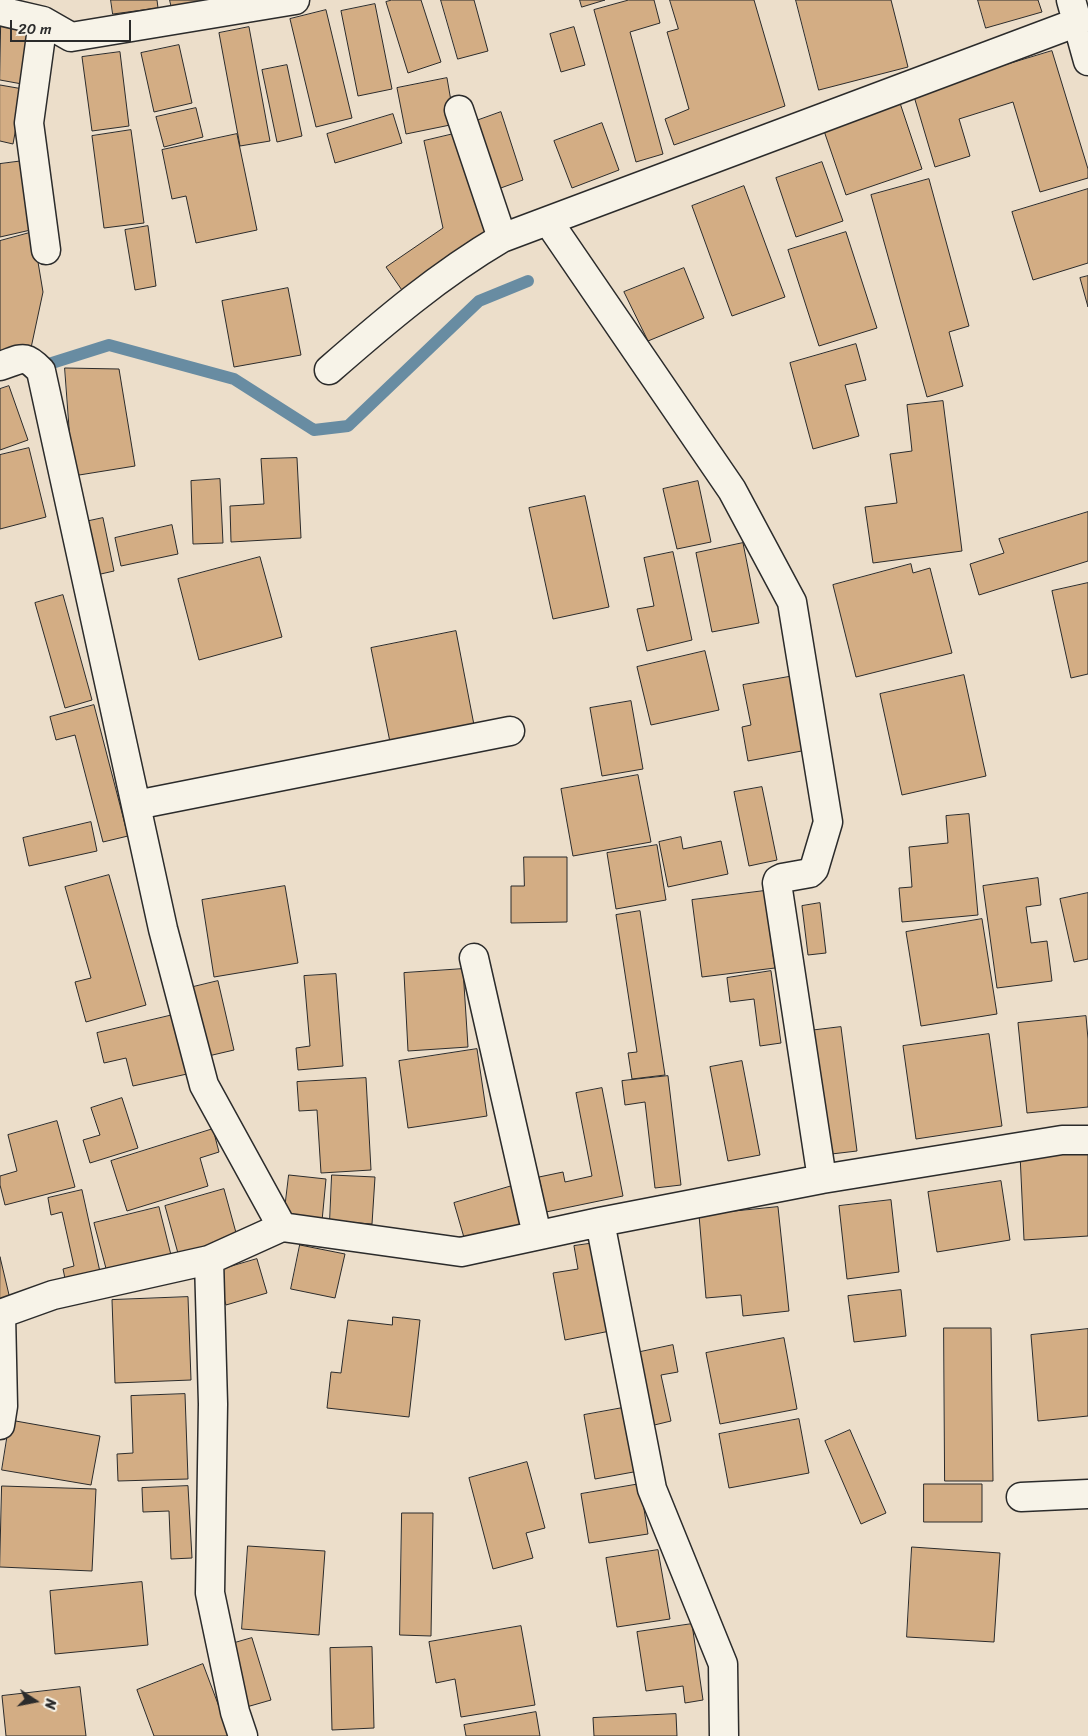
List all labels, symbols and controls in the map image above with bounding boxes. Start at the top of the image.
scale bar [12,10,134,42]
text: 20 m [18,16,52,42]
north arrow [10,1676,60,1726]
text: N [37,1697,63,1711]

